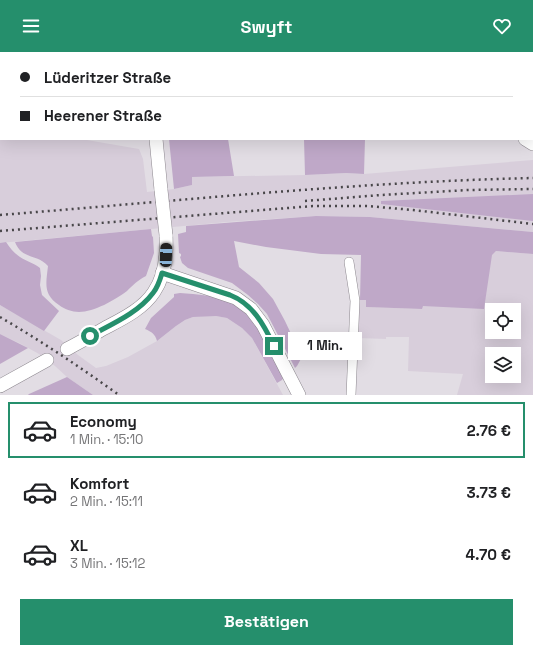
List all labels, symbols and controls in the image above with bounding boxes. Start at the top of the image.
icon: menu [20,15,42,37]
text: Swyft [241,15,292,38]
icon: heart [491,15,513,37]
text: Lüderitzer Straße [44,68,171,87]
text: Heerener Straße [44,106,162,125]
car [160,243,172,267]
map controls [485,303,521,383]
button: locate [485,303,521,339]
route start [81,327,99,345]
callout: 1 Min. [288,332,362,360]
route end [265,337,283,355]
text: 1 Min. [307,337,343,354]
button: layers [485,347,521,383]
icon: car [22,412,58,448]
text: Economy [70,412,137,431]
text: 2.76 € [467,421,511,440]
text: 1 Min. · 15:10 [70,431,143,448]
icon: car [22,474,58,510]
text: Komfort [70,474,129,493]
text: 3.73 € [467,483,511,502]
text: 2 Min. · 15:11 [70,493,143,510]
icon: car [22,536,58,572]
text: XL [70,536,88,555]
text: 4.70 € [466,545,511,564]
text: 3 Min. · 15:12 [70,555,145,572]
button: Bestätigen [20,599,513,645]

